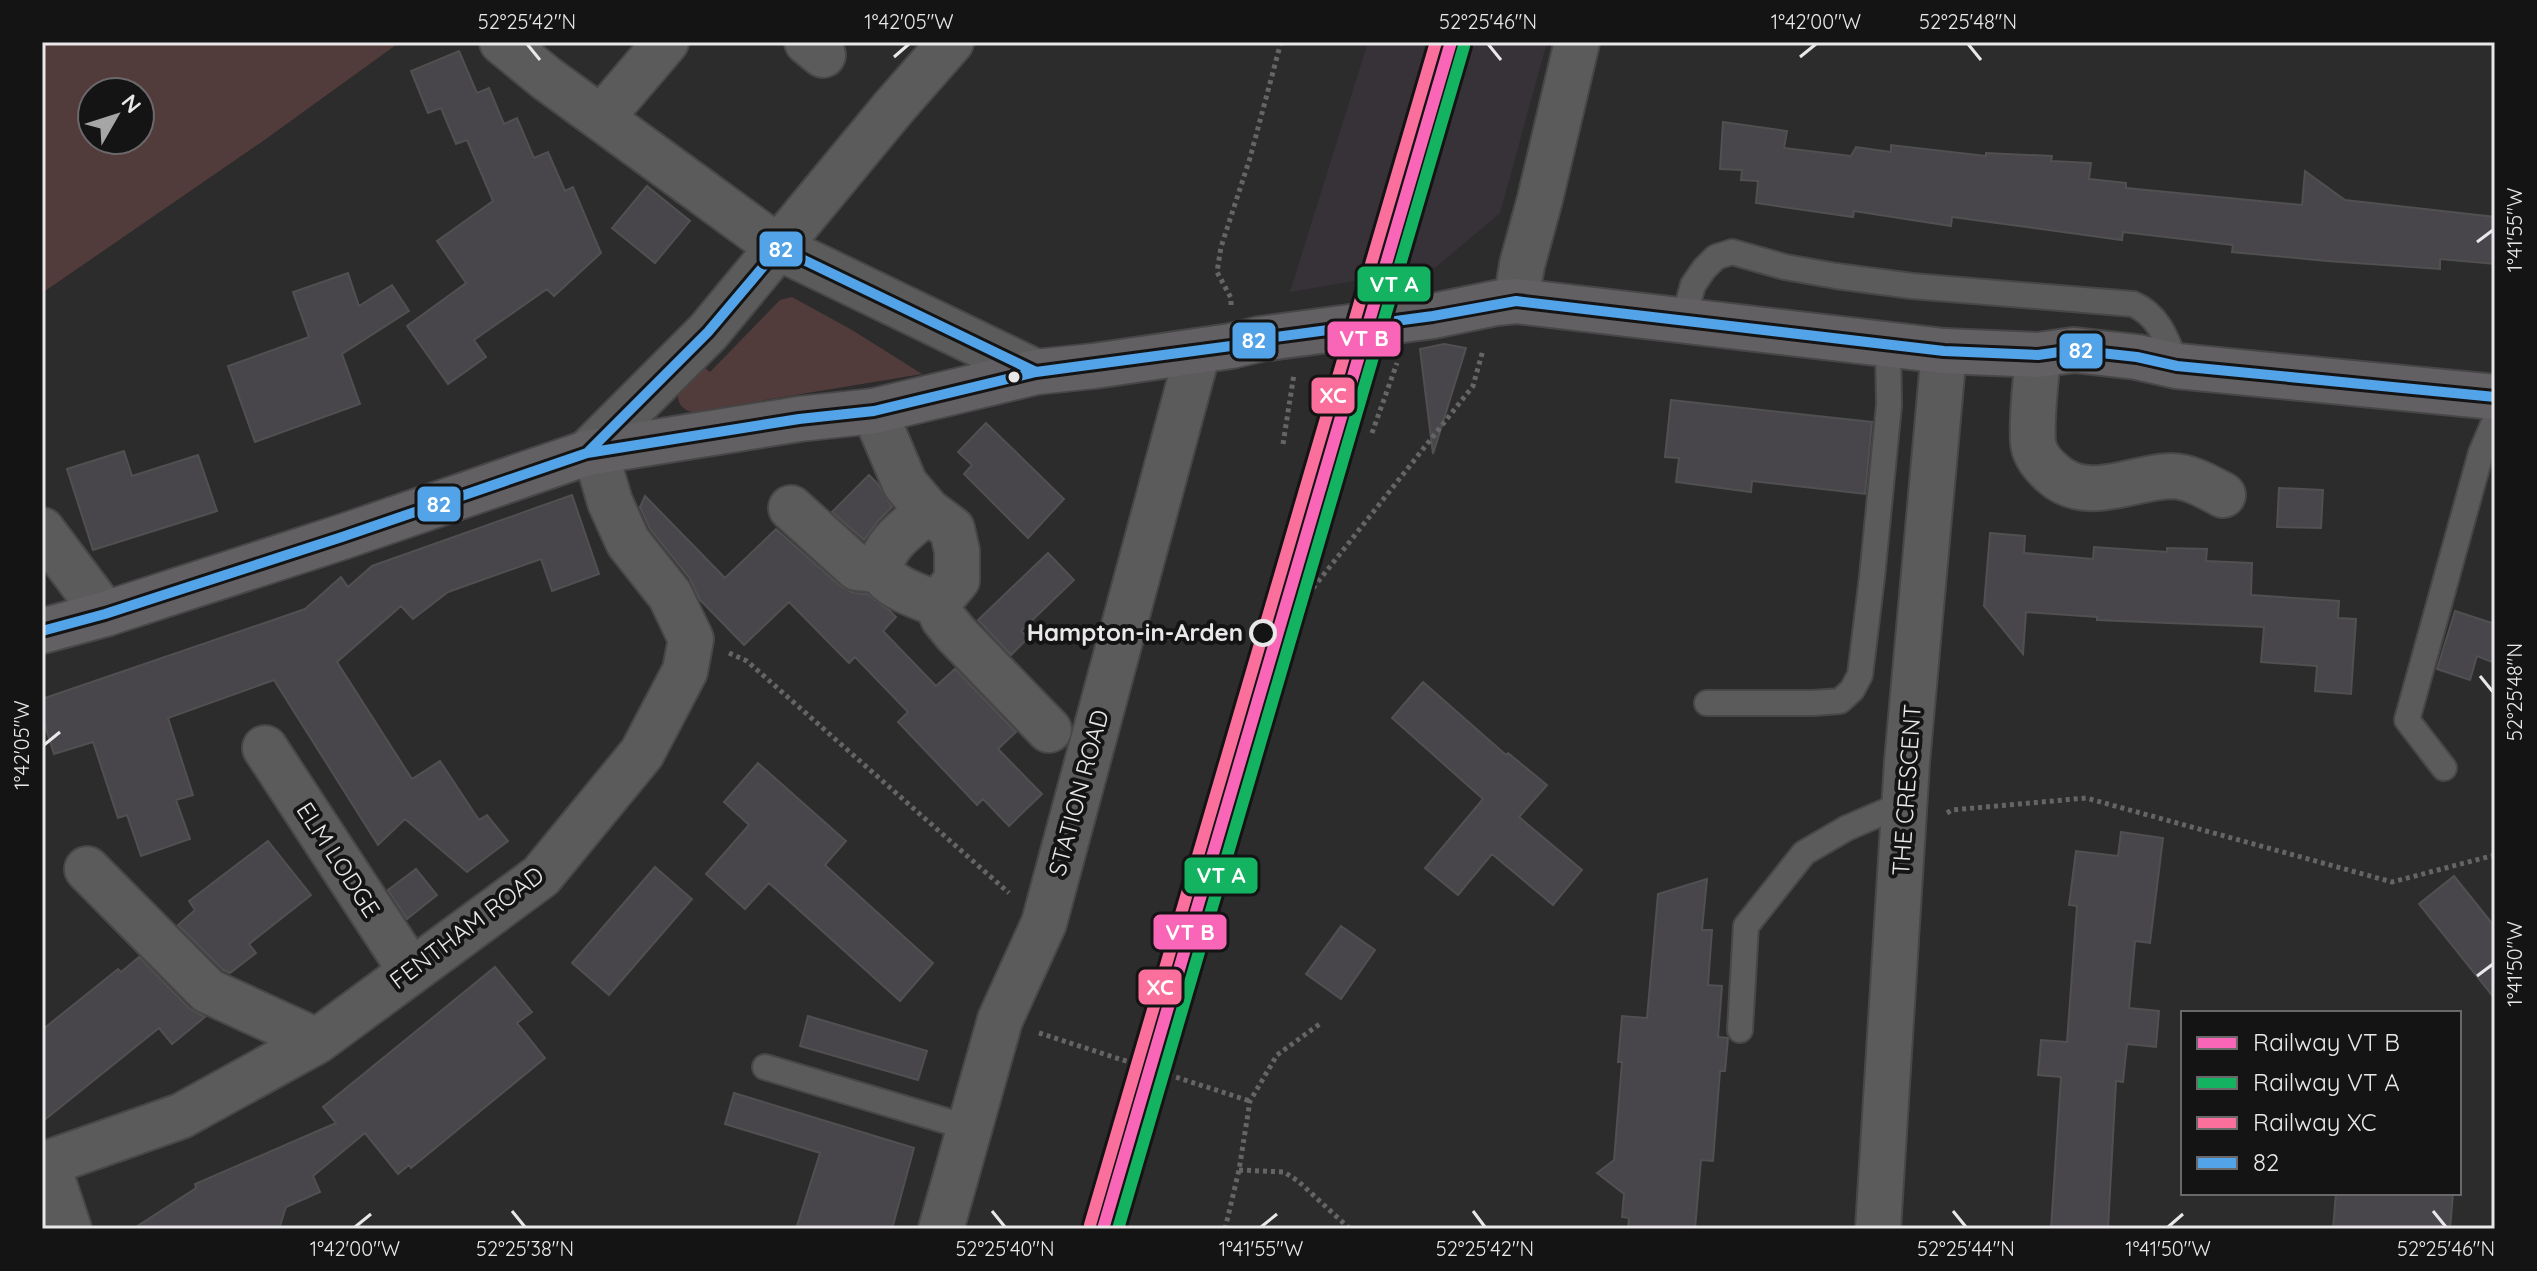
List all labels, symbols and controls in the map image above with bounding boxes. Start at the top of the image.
text: 52°25'42"N [478,9,576,34]
text: 1°42'05"W [864,9,954,34]
text: 52°25'46"N [1439,9,1537,34]
text: 1°42'00"W [1771,9,1861,34]
text: 52°25'48"N [1919,9,2017,34]
north arrow [76,76,156,156]
text: N [116,88,148,119]
text: 1°41'55"W [2502,188,2527,272]
line badge: 82 [758,230,804,268]
text: 82 [769,235,793,263]
line badge: VT A [1356,265,1432,303]
text: VT A [1369,270,1419,298]
line badge: VT B [1326,320,1402,358]
line badge: 82 [1231,321,1277,360]
text: VT B [1339,324,1389,352]
text: 82 [1242,326,1266,354]
line badge: 82 [2058,332,2104,370]
text: 82 [2069,336,2093,364]
unlabelled marker [1006,369,1022,385]
line badge: XC [1310,376,1356,415]
text: XC [1319,381,1347,409]
line badge: 82 [416,485,462,523]
text: 82 [427,490,451,518]
place label: Hampton-in-Arden [1027,617,1243,647]
marker: Hampton-in-Arden [1250,620,1276,646]
text: 52°25'48"N [2502,643,2527,741]
text: 1°42'05"W [9,700,34,790]
street label: THE CRESCENT [1885,703,1927,877]
street label: STATION ROAD [1041,706,1115,879]
street label: ELM LODGE [291,796,387,923]
line badge: VT A [1183,856,1259,895]
street label: FENTHAM ROAD [383,859,549,995]
text: VT A [1196,861,1246,889]
line badge: VT B [1152,913,1228,951]
text: VT B [1165,918,1215,946]
text: 1°41'50"W [2502,921,2527,1007]
line badge: XC [1137,968,1183,1006]
text: XC [1146,973,1174,1001]
legend [2181,1011,2461,1195]
text: Railway VT B [2253,1027,2400,1057]
text: Railway VT A [2253,1067,2400,1097]
text: Railway XC [2253,1107,2376,1137]
text: 82 [2253,1147,2279,1177]
text: 1°42'00"W [310,1236,400,1261]
text: 52°25'38"N [476,1236,574,1261]
text: 52°25'40"N [955,1236,1055,1261]
text: 1°41'55"W [1219,1236,1303,1261]
text: 52°25'42"N [1436,1236,1534,1261]
text: 52°25'44"N [1917,1236,2015,1261]
text: 1°41'50"W [2125,1236,2211,1261]
text: 52°25'46"N [2397,1236,2495,1261]

